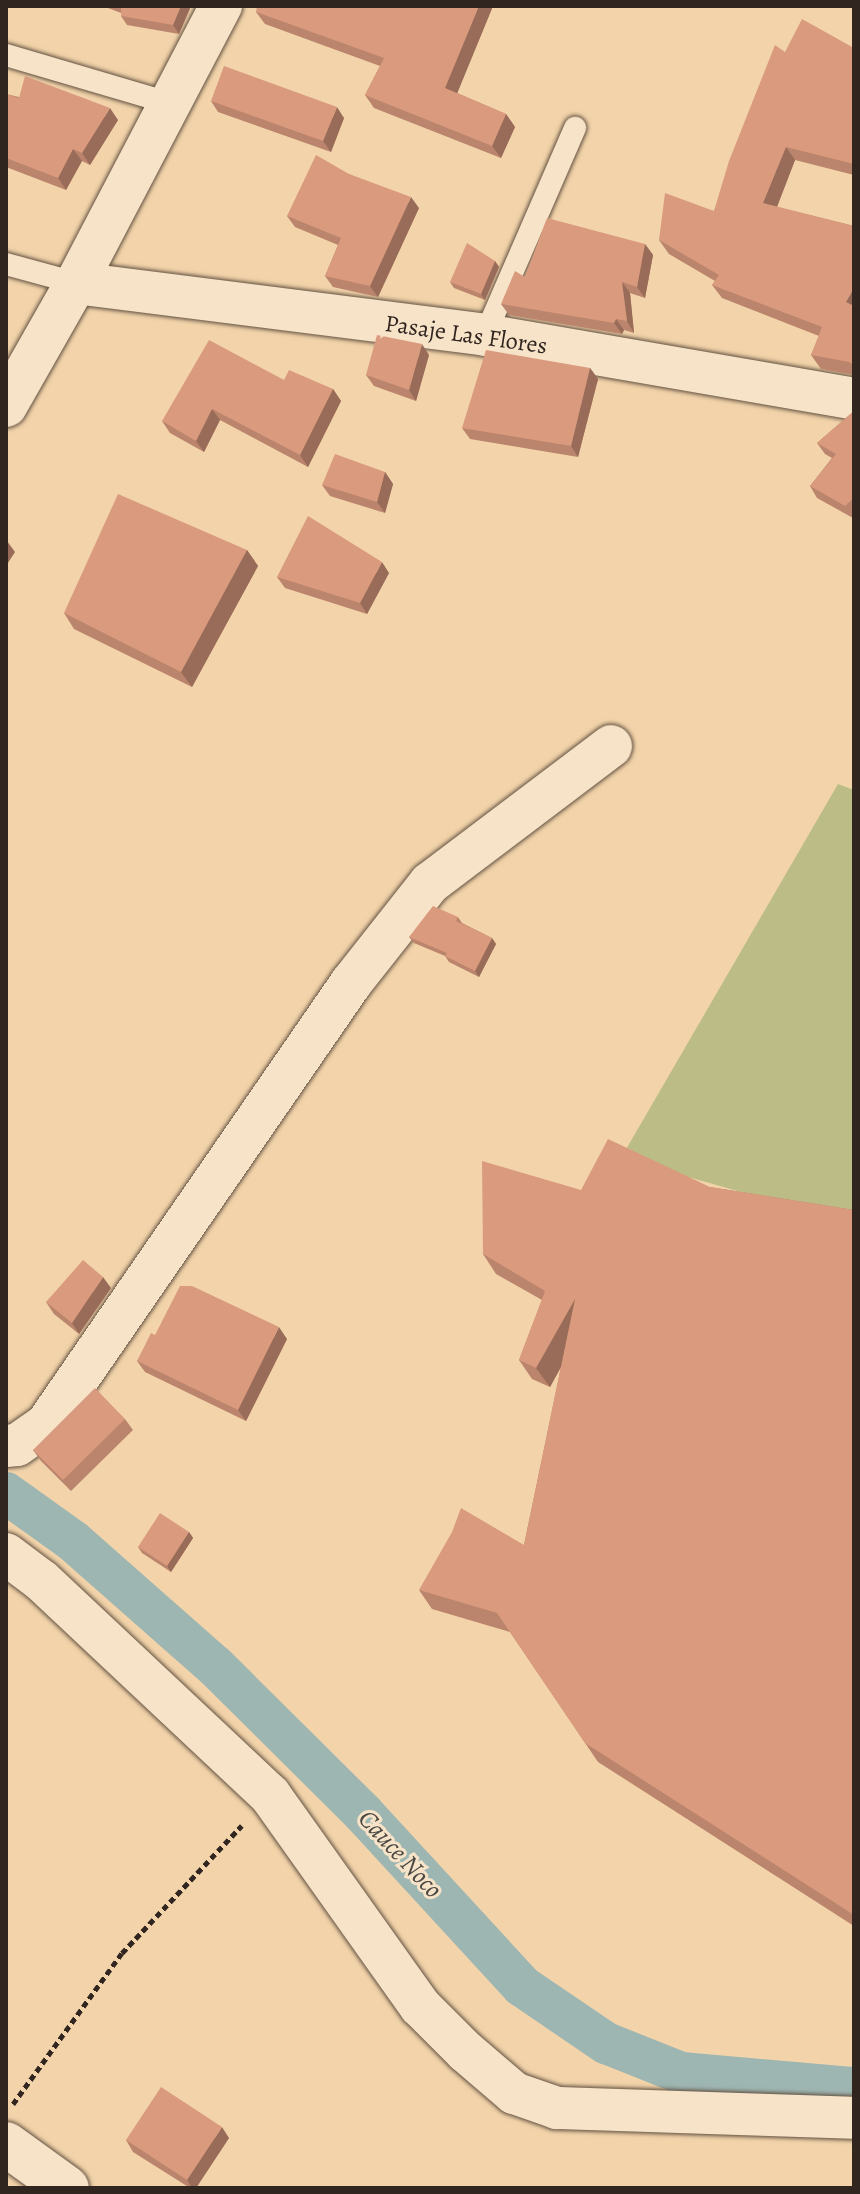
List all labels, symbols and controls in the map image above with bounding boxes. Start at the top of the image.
street label: Pasaje Las Flores [383,309,549,361]
water label: Cauce Noco [351,1803,449,1905]

